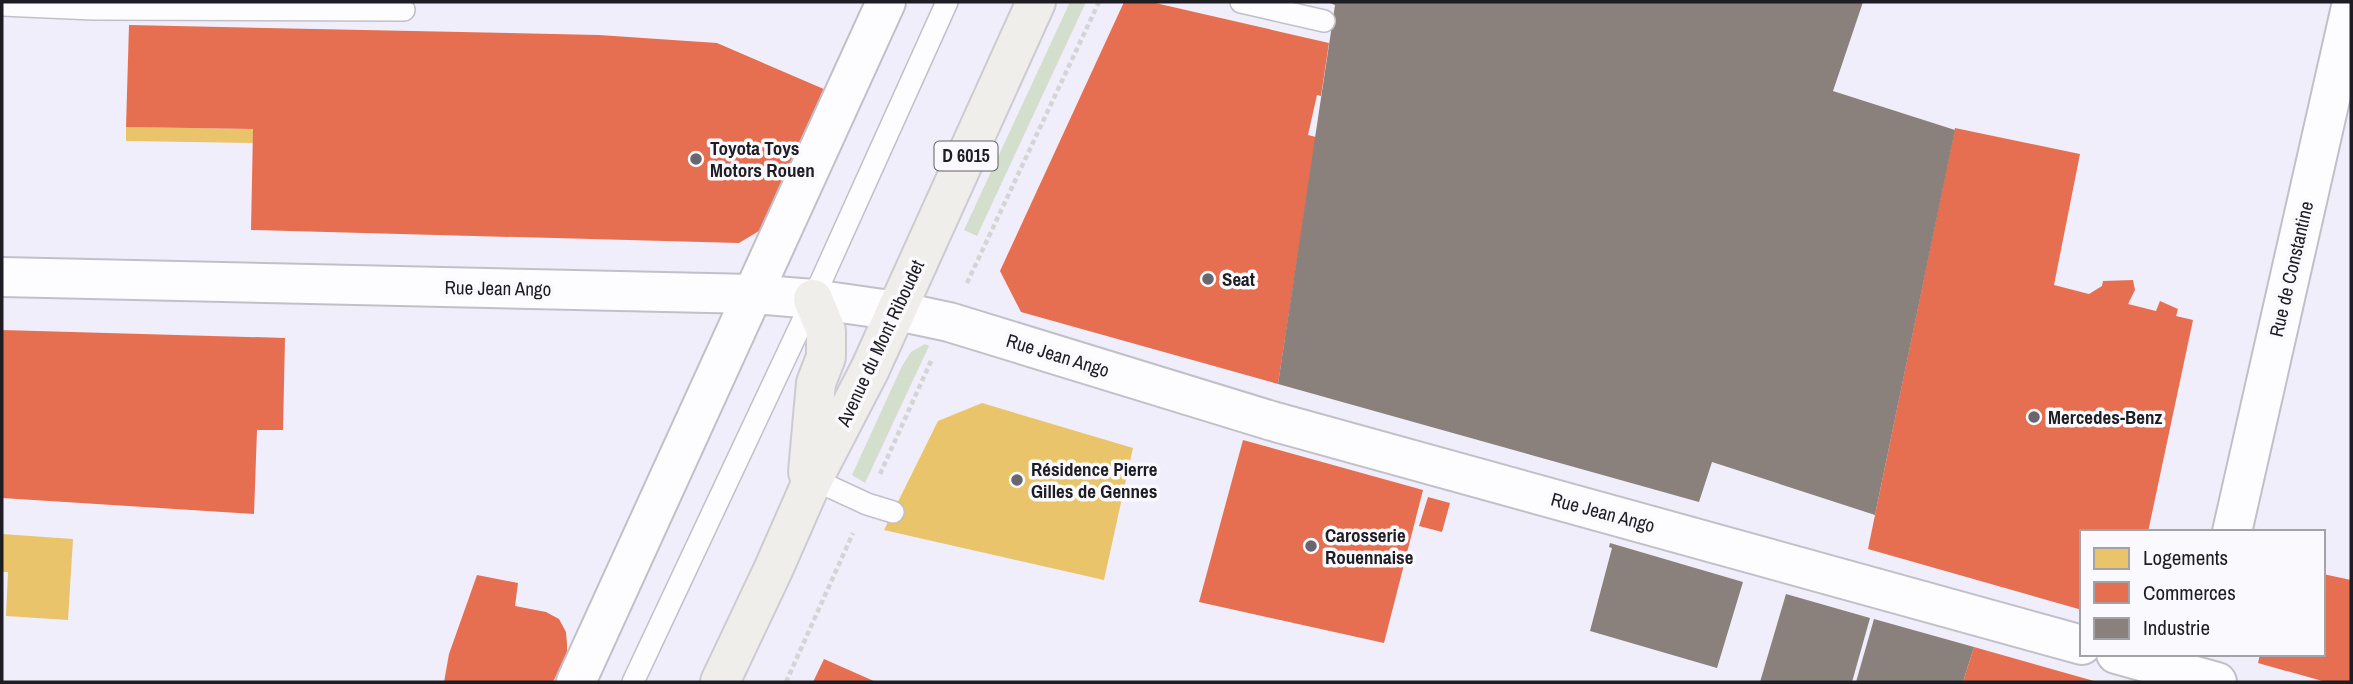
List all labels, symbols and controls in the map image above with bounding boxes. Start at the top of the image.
place label: Toyota Toys Motors Rouen [710,135,815,183]
road number: D 6015 [934,141,998,170]
marker: Toyota Toys Motors Rouen [688,151,704,167]
street label: Rue de Constantine [2263,199,2319,339]
street label: Avenue du Mont Riboudet [830,255,930,431]
place label: Seat [1222,266,1255,292]
marker: Seat [1200,271,1216,287]
street label: Rue Jean Ango [444,274,552,302]
street label: Rue Jean Ango [1003,327,1113,383]
place label: Mercedes-Benz [2048,404,2162,430]
marker: Mercedes-Benz [2026,409,2042,425]
place label: Résidence Pierre Gilles de Gennes [1031,456,1158,504]
marker: Résidence Pierre Gilles de Gennes [1009,472,1025,488]
street label: Rue Jean Ango [1548,486,1658,538]
place label: Carosserie Rouennaise [1325,522,1414,570]
legend [2080,530,2325,656]
marker: Carosserie Rouennaise [1303,538,1319,554]
text: Logements [2143,543,2228,572]
text: Commerces [2143,578,2236,607]
text: Industrie [2143,613,2210,642]

